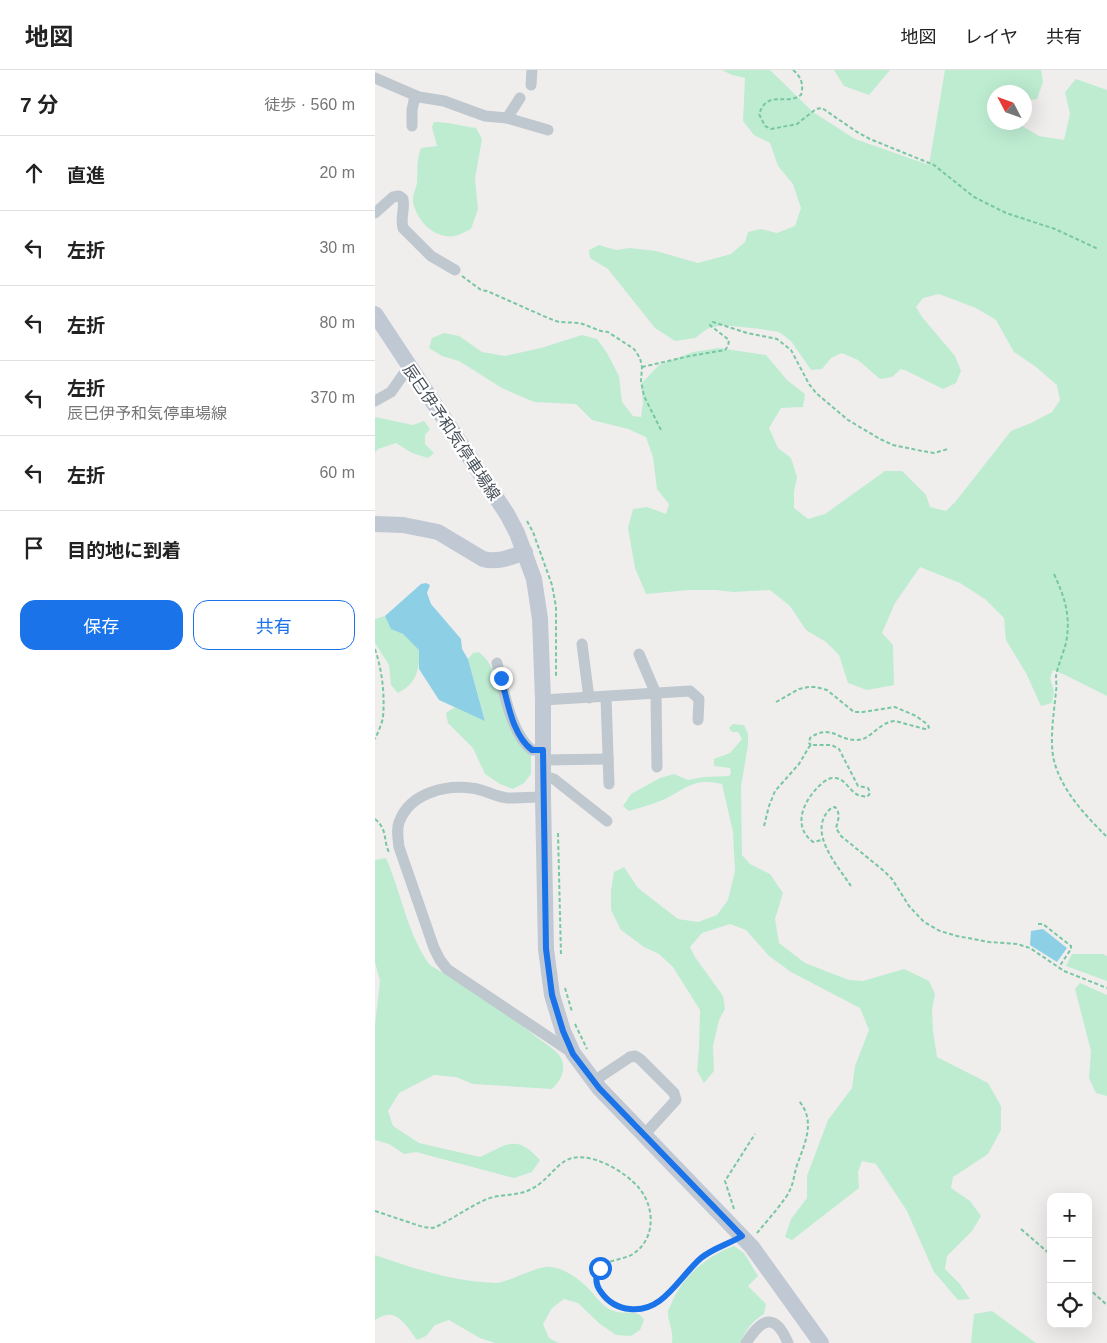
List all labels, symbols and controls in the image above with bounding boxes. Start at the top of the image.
text: 地図 [25,23,73,50]
text: 地図 [901,27,937,47]
text: レイヤ [965,27,1018,47]
text: 共有 [1046,27,1082,47]
north arrow [987,85,1032,130]
text: 7 分 [20,93,59,116]
text: 徒歩 · 560 m [264,96,355,113]
icon: ahead [20,159,48,187]
text: 20 m [319,164,355,181]
text: 直進 [67,165,105,186]
icon: left [20,234,48,262]
text: 30 m [319,239,355,256]
text: 左折 [67,240,105,261]
icon: left [20,309,48,337]
text: 80 m [319,314,355,331]
text: 左折 [67,315,105,336]
street label: 辰巳伊予和気停車場線 [400,361,503,503]
text: 左折 [67,378,105,399]
icon: left [20,384,48,412]
text: 370 m [311,389,355,406]
text: 辰巳伊予和気停車場線 [67,405,227,422]
icon: left [20,459,48,487]
text: 60 m [319,464,355,481]
text: 左折 [67,465,105,486]
icon: arrive [20,534,48,562]
text: 目的地に到着 [67,540,181,561]
button: 保存 [20,600,183,650]
button: 共有 [193,600,355,650]
route end [490,667,513,690]
map controls [1047,1193,1092,1328]
button: + [1047,1193,1092,1238]
button: − [1047,1238,1092,1283]
route start [589,1257,612,1280]
button: locate [1047,1283,1092,1328]

